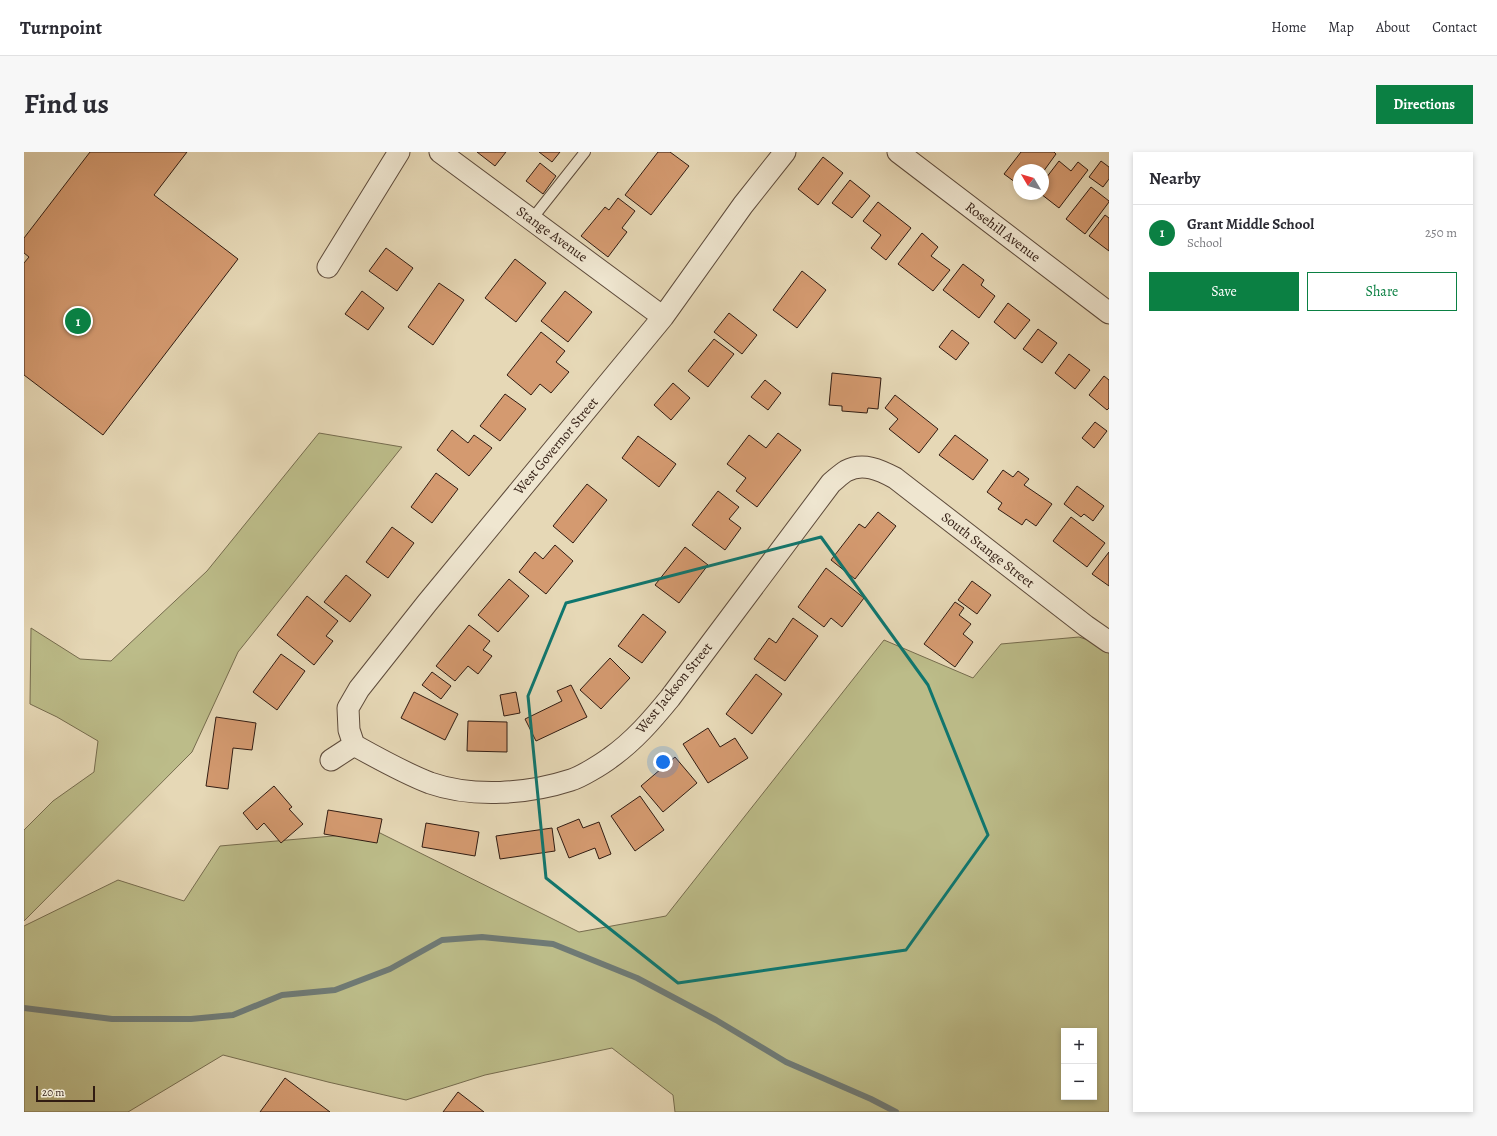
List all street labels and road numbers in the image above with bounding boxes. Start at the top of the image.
street label: Rosehill Avenue [961,197,1045,267]
street label: Stange Avenue [512,202,592,266]
street label: West Governor Street [509,393,603,500]
street label: South Stange Street [938,508,1039,593]
street label: West Jackson Street [631,638,717,738]

